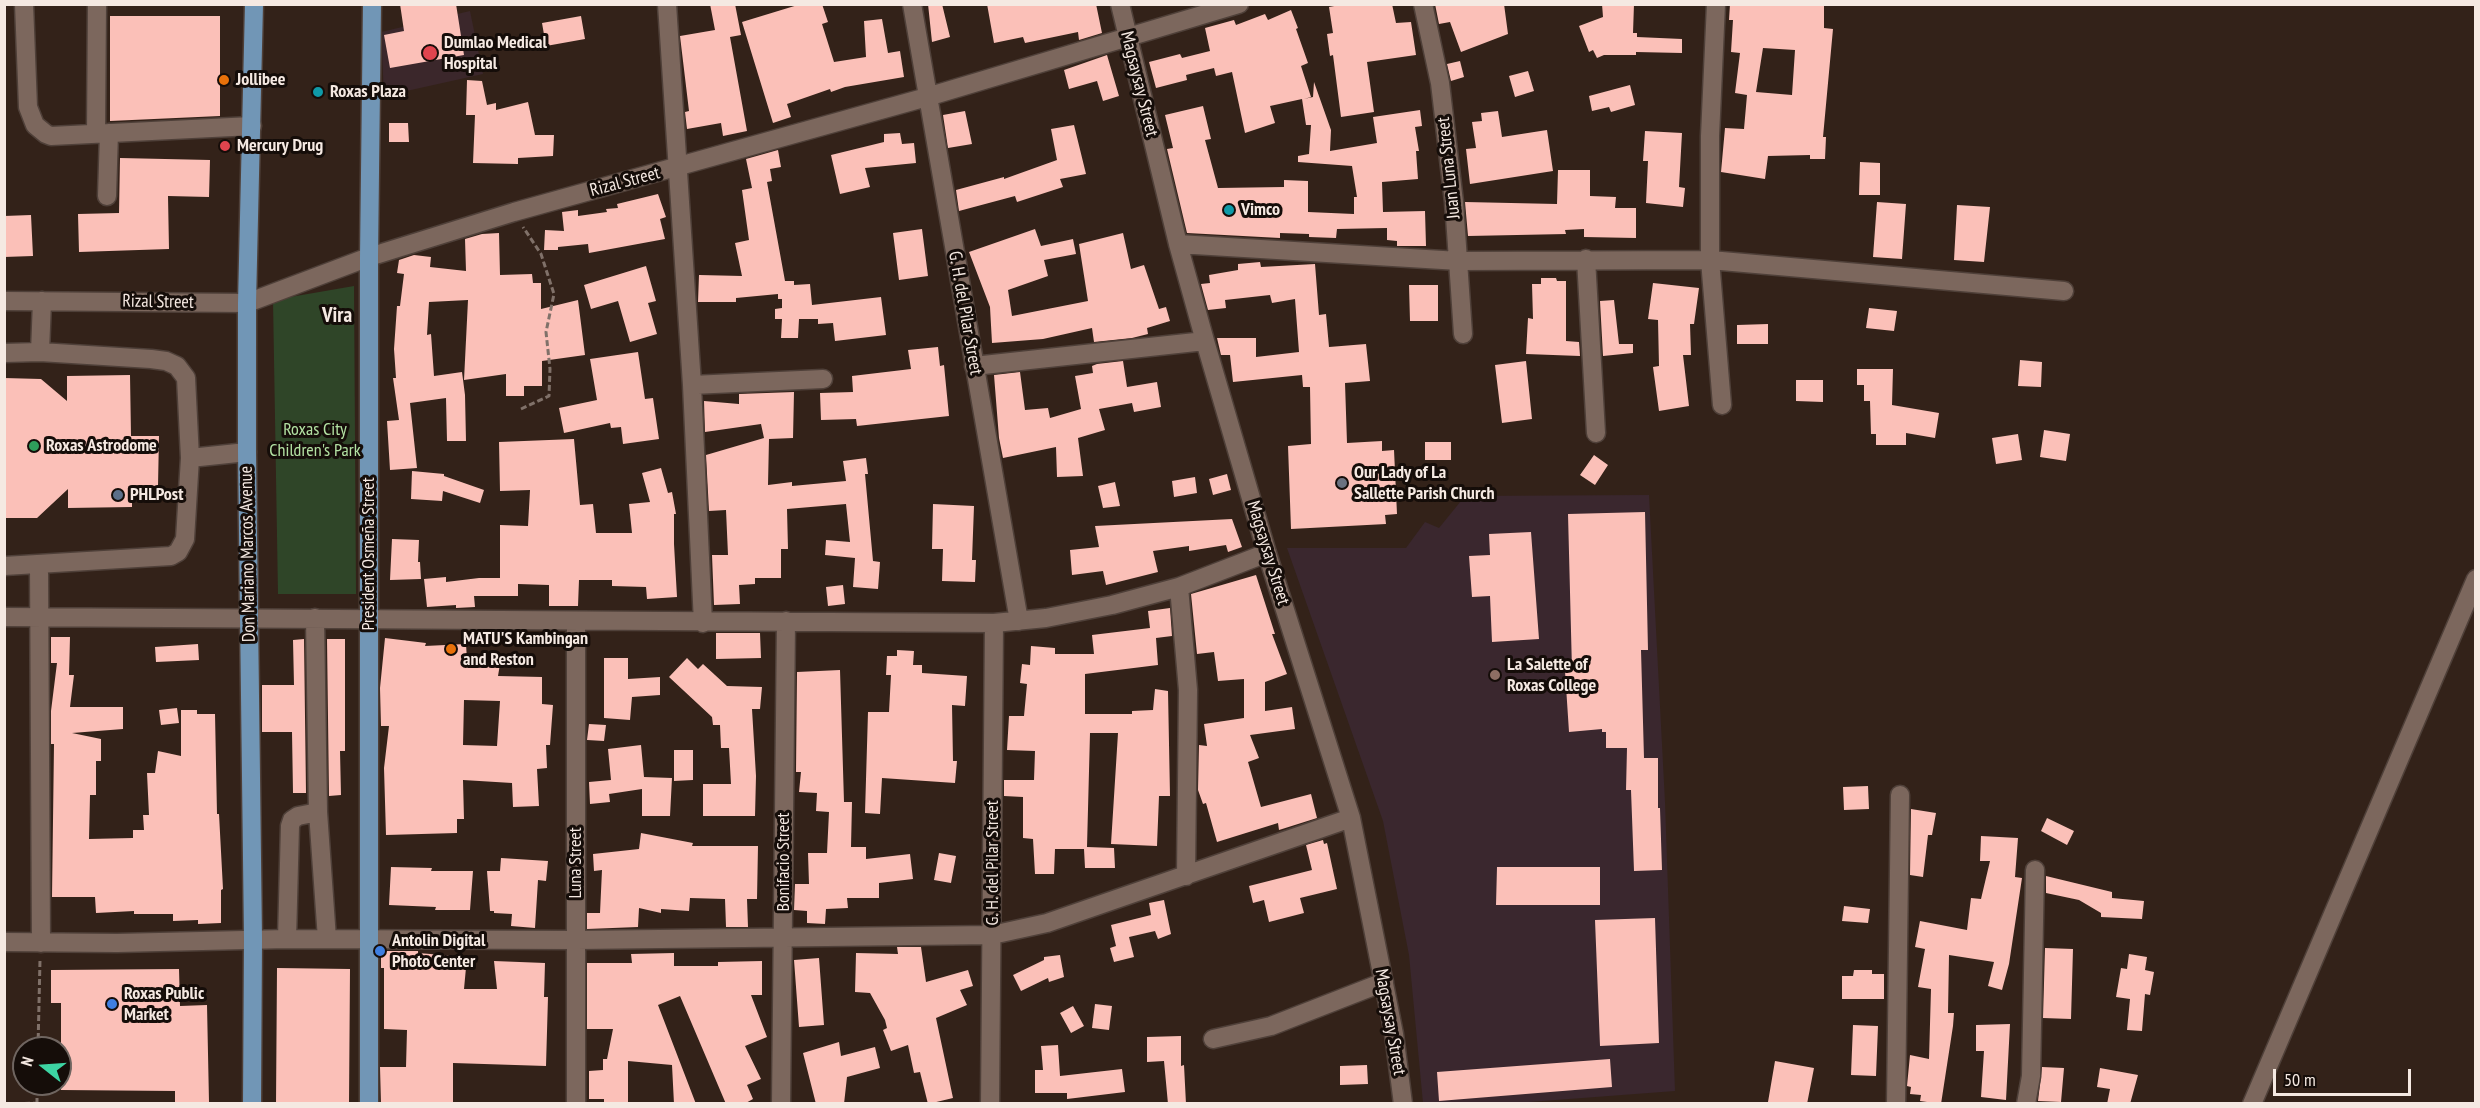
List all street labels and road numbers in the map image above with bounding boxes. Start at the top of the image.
street label: Magsaysay Street [1116,29,1162,139]
street label: Juan Luna Street [1433,116,1465,220]
street label: Rizal Street [588,162,662,202]
street label: G. H. del Pilar Street [943,249,987,377]
street label: Rizal Street [122,291,194,313]
street label: Don Mariano Marcos Avenue [236,466,260,642]
street label: President Osmeña Street [358,477,380,631]
street label: Magsaysay Street [1242,498,1294,608]
street label: G. H. del Pilar Street [982,800,1004,926]
street label: Bonifacio Street [773,812,795,912]
street label: Luna Street [565,827,587,899]
street label: Magsaysay Street [1370,967,1410,1077]

